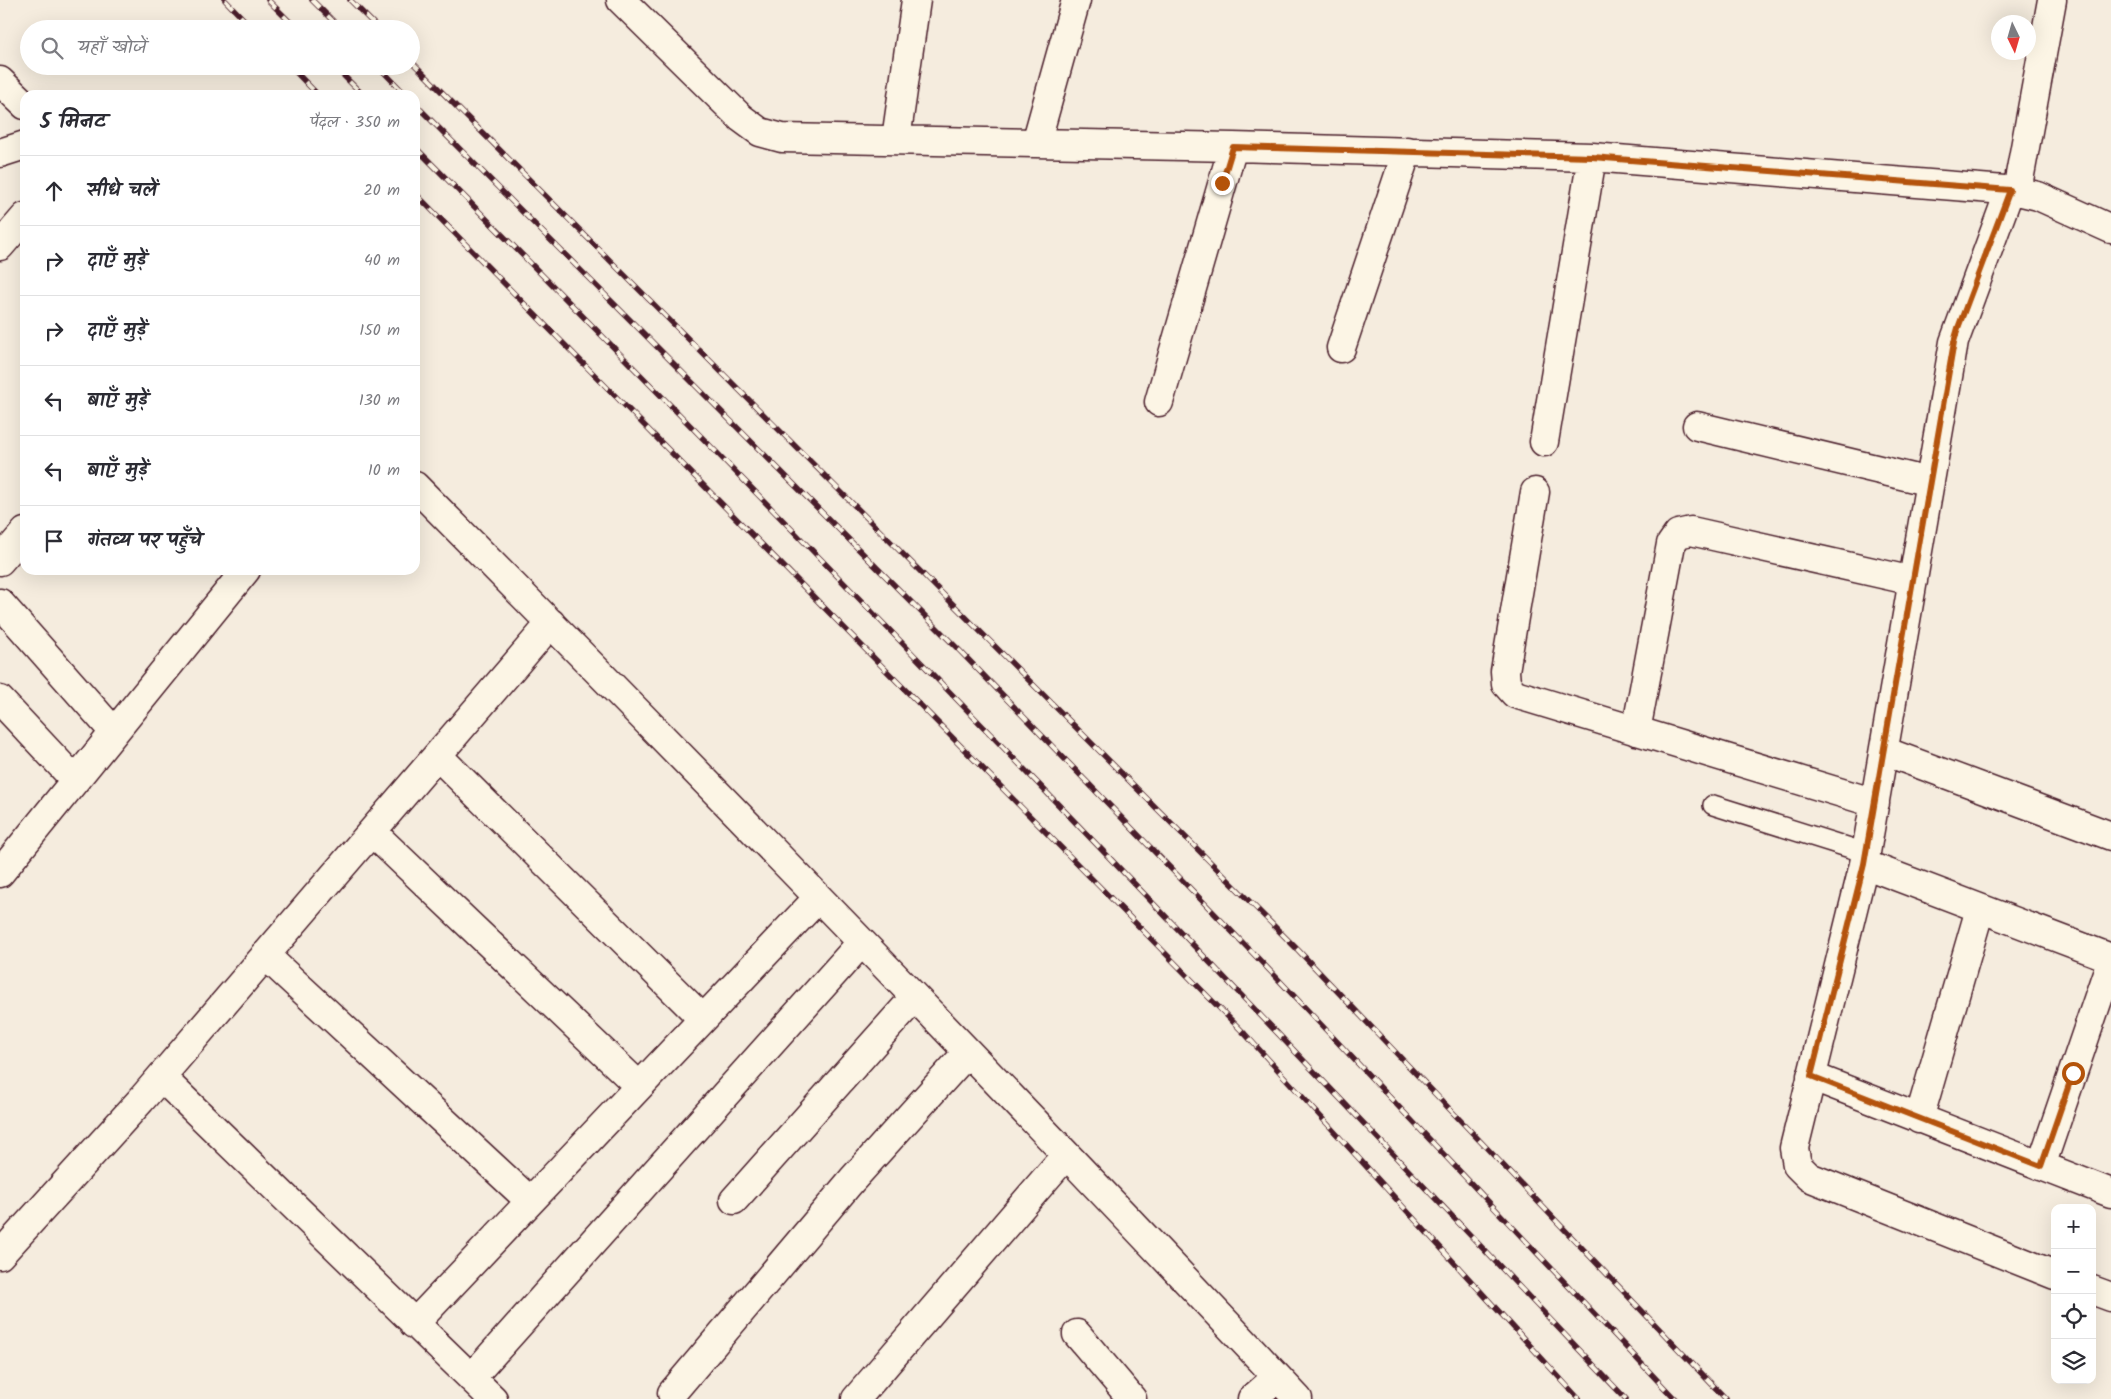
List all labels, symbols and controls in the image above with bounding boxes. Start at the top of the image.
north arrow [1991,15,2036,60]
search box [20,20,420,75]
text: यहाँ खोजें [78,33,147,63]
icon: search [38,34,66,62]
text: 5 मिनट [40,106,106,139]
text: पैदल · 350 m [310,110,400,135]
route end [1211,172,1234,195]
text: सीधे चलें [87,176,157,206]
icon: ahead [40,177,68,205]
text: 20 m [364,178,400,203]
text: दाएँ मुड़ें [87,246,146,276]
icon: right [40,247,68,275]
text: 40 m [364,248,400,273]
text: दाएँ मुड़ें [87,316,146,346]
icon: right [40,317,68,345]
text: 150 m [359,318,400,343]
text: बाएँ मुड़ें [87,386,148,416]
icon: left [40,387,68,415]
text: 130 m [359,388,400,413]
text: बाएँ मुड़ें [87,456,148,486]
icon: left [40,457,68,485]
text: 10 m [368,458,400,483]
text: गंतव्य पर पहुँचे [87,526,202,556]
icon: arrive [40,527,68,555]
route start [2062,1062,2085,1085]
map controls [2051,1204,2096,1384]
button: + [2051,1204,2096,1249]
button: − [2051,1249,2096,1294]
button: locate [2051,1294,2096,1339]
button: layers [2051,1339,2096,1384]

